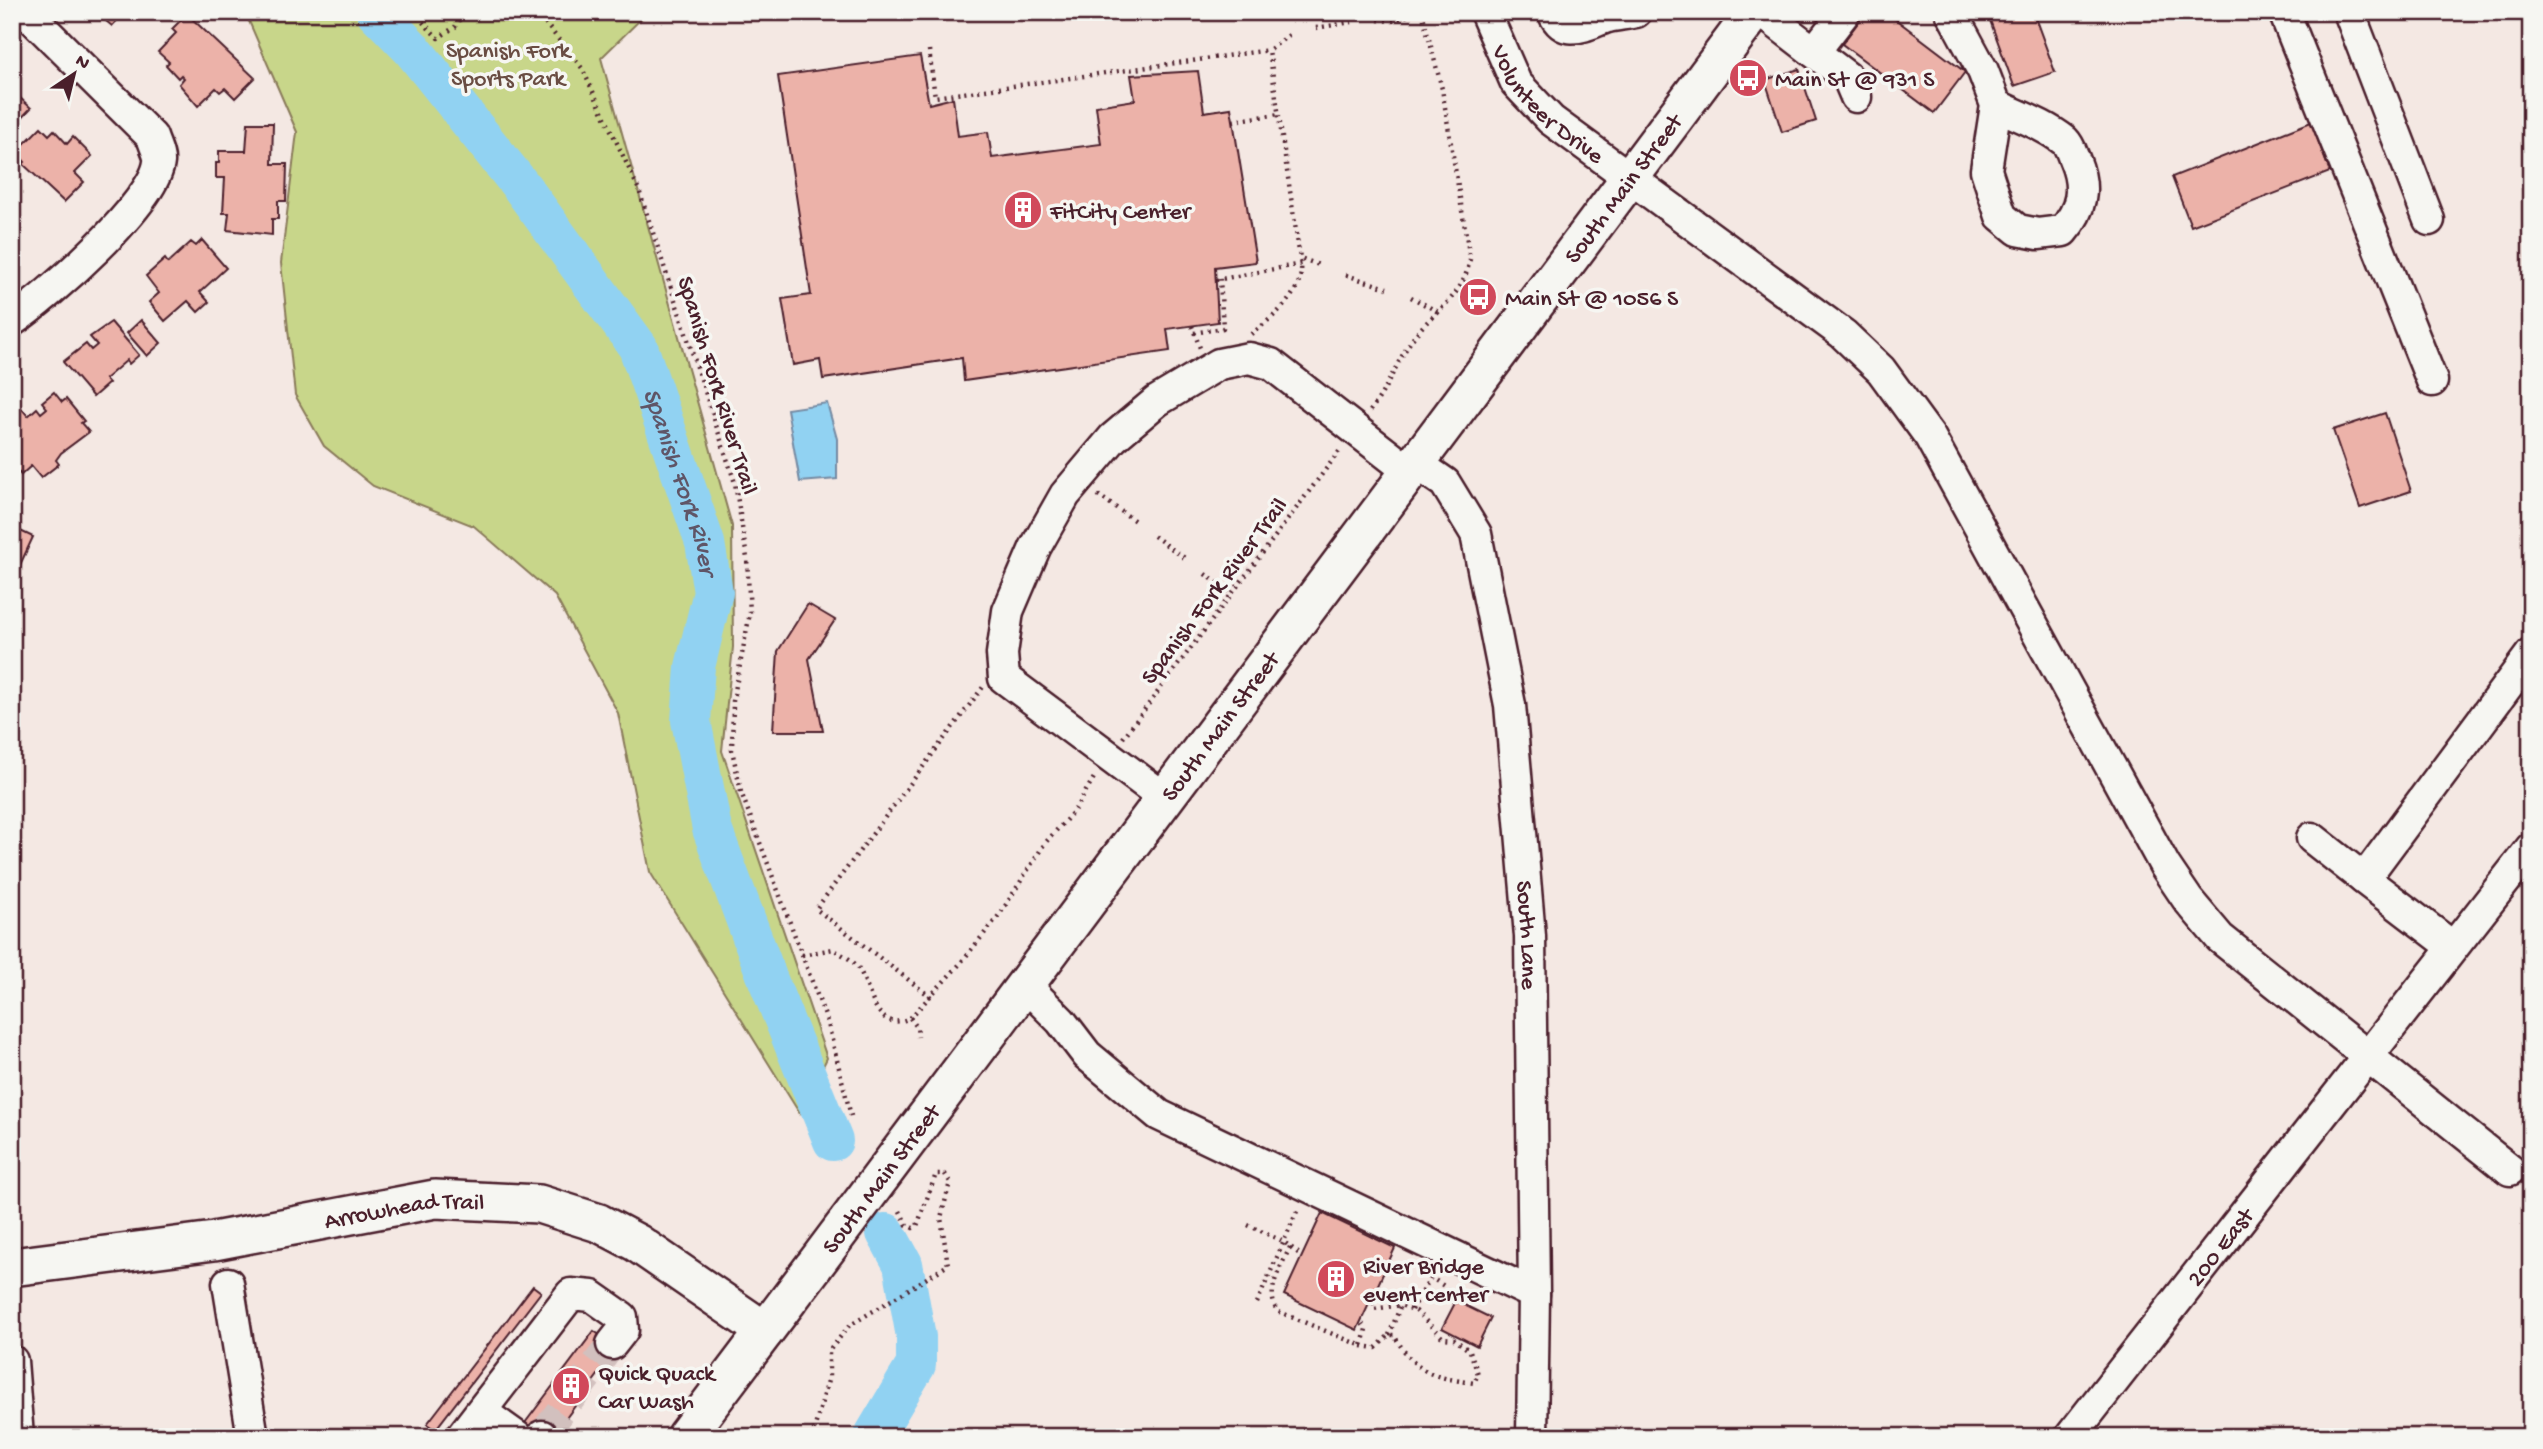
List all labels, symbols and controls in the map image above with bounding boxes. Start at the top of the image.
north arrow [38,38,108,108]
park label: Spanish Fork Sports Park [446,38,572,95]
street label: Volunteer Drive [1483,40,1609,172]
text: N [70,50,93,76]
bus stop icon: Main St @ 931 S [1727,57,1769,99]
place label: Main St @ 931 S [1775,67,1935,96]
street label: South Main Street [1560,108,1692,271]
building icon: FitCity Center [1002,189,1044,231]
place label: FitCity Center [1049,199,1193,228]
street label: Spanish Fork River Trail [672,273,766,497]
bus stop icon: Main St @ 1056 S [1457,276,1499,318]
place label: Main St @ 1056 S [1505,286,1679,315]
water label: Spanish Fork River [637,384,723,578]
street label: Spanish Fork River Trail [1136,493,1295,691]
street label: South Main Street [1157,645,1289,808]
street label: South Lane [1507,880,1542,990]
street label: South Main Street [817,1098,950,1261]
street label: Arrowhead Trail [322,1187,485,1238]
street label: 200 East [2182,1202,2263,1294]
place label: River Bridge event center [1363,1254,1490,1311]
building icon: River Bridge event center [1315,1258,1357,1300]
place label: Quick Quack Car Wash [598,1361,717,1418]
building icon: Quick Quack Car Wash [550,1365,592,1407]

